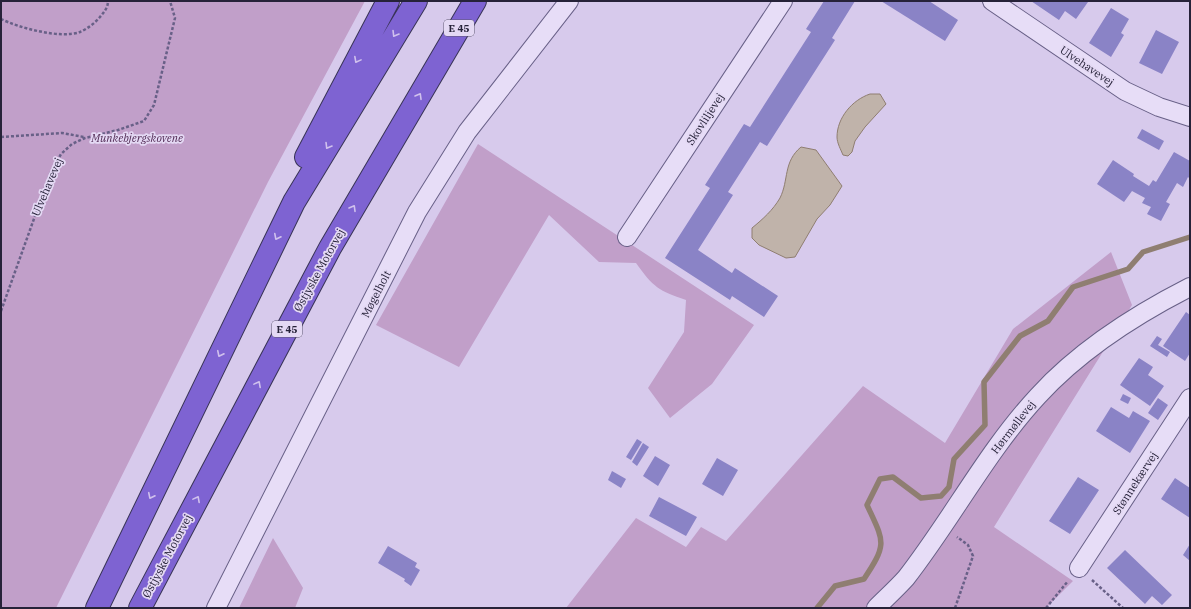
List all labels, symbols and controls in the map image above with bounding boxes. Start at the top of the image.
road number: E 45 [444,20,474,36]
one-way arrow [393,30,400,37]
street label: Ulvehavevej [1057,43,1117,89]
one-way arrow [354,56,362,63]
street label: Skovliljevej [683,90,727,148]
one-way arrow [414,93,421,100]
park label: Munkebjergskovene [90,131,183,145]
one-way arrow [326,142,333,149]
street label: Ulvehavevej [28,156,66,218]
one-way arrow [349,205,356,212]
street label: Østjyske Motorvej [290,226,348,314]
one-way arrow [274,233,282,240]
street label: Møgelholt [358,268,394,320]
road number: E 45 [272,321,302,337]
one-way arrow [217,350,225,357]
one-way arrow [253,381,260,388]
street label: Hørmøllevej [988,398,1038,456]
street label: Stønnekærvej [1109,449,1161,517]
one-way arrow [148,492,156,500]
one-way arrow [192,496,200,503]
street label: Østjyske Motorvej [139,512,195,600]

